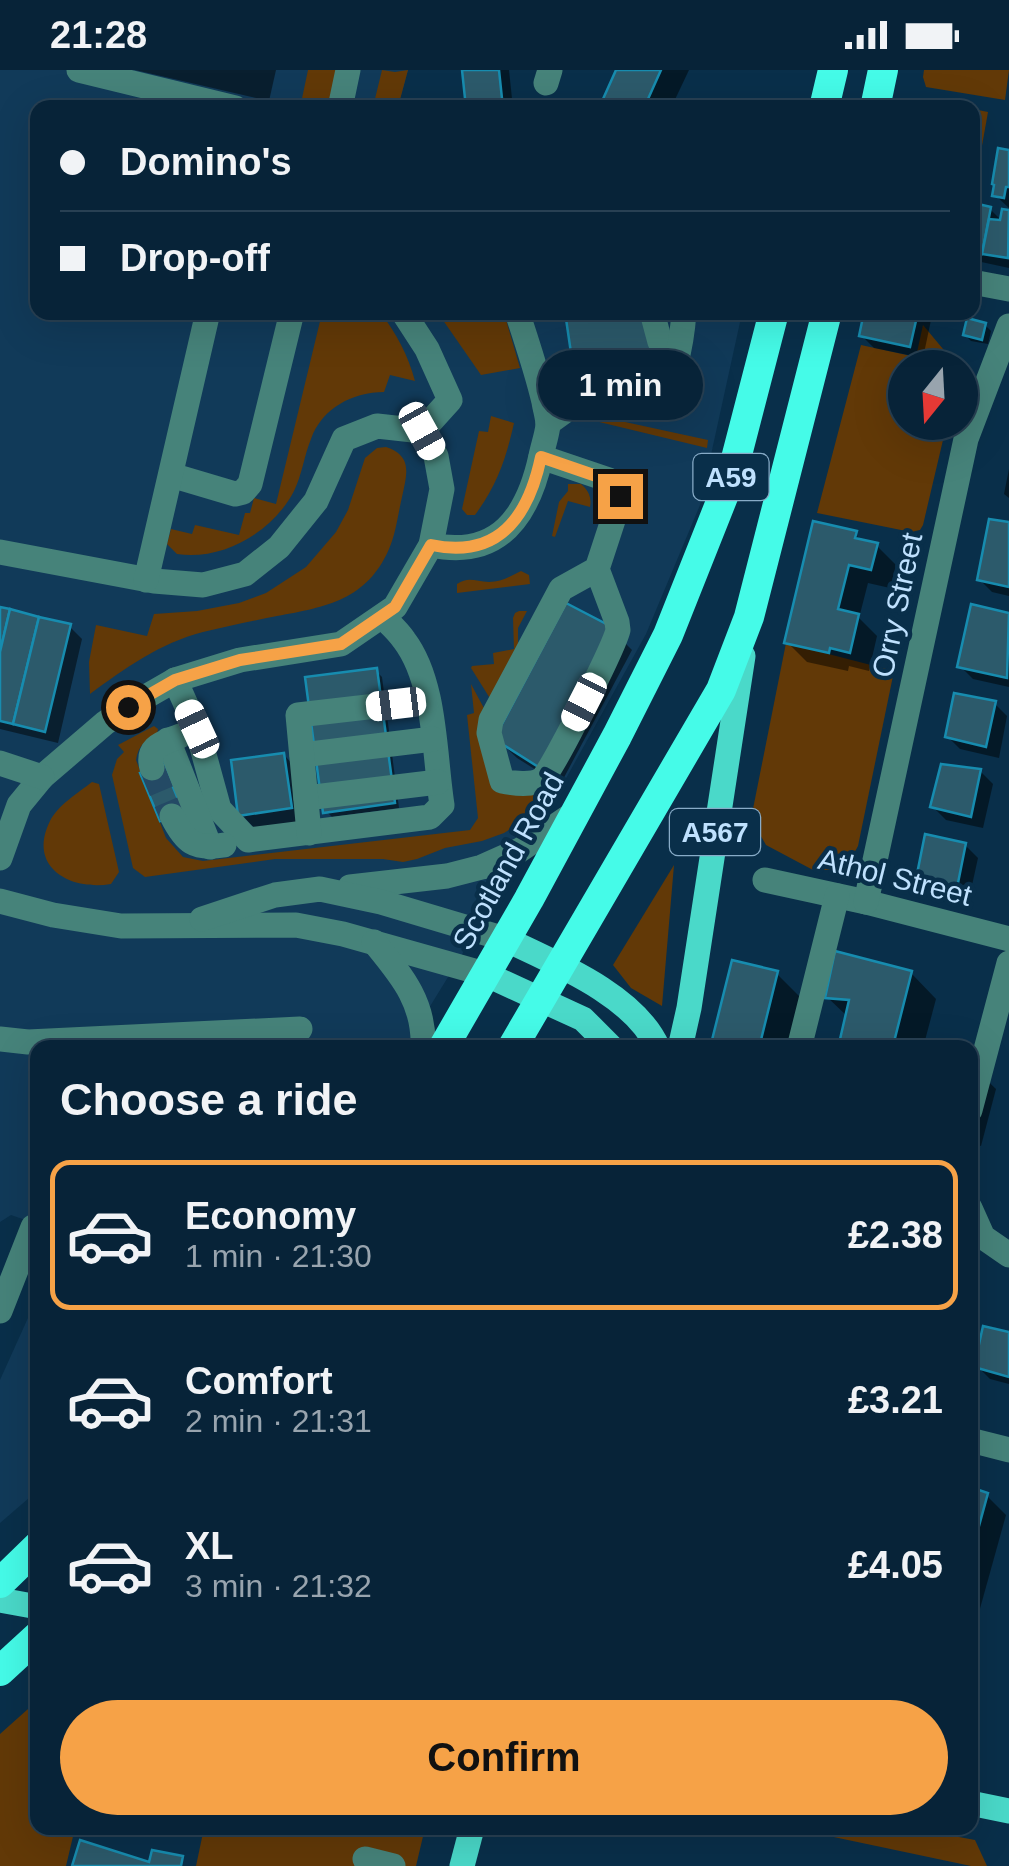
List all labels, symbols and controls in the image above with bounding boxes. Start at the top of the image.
text: 21:28 [50,14,147,56]
text: Domino's [120,141,292,183]
text: Drop-off [120,237,270,279]
north arrow [888,350,978,440]
map controls [888,350,978,440]
callout: 1 min [538,351,702,421]
text: 1 min [579,367,662,403]
car [394,397,450,465]
road number: A59 [694,454,768,500]
route end [598,474,643,519]
street label: Orry Street [866,529,929,680]
car [557,668,611,736]
route start [106,685,151,730]
car [364,685,428,723]
car [171,695,223,763]
street label: Scotland Road [446,767,570,955]
road number: A567 [670,809,760,855]
street label: Athol Street [815,842,976,912]
text: Choose a ride [60,1074,358,1125]
icon: car [65,1190,155,1280]
text: Economy [185,1195,356,1237]
text: £2.38 [848,1214,943,1256]
text: 1 min · 21:30 [185,1238,372,1274]
icon: car [65,1355,155,1445]
text: Comfort [185,1360,333,1402]
text: £3.21 [848,1379,943,1421]
text: 2 min · 21:31 [185,1403,372,1439]
icon: car [65,1520,155,1610]
text: XL [185,1525,234,1567]
text: £4.05 [848,1544,943,1586]
text: 3 min · 21:32 [185,1568,372,1604]
button: Confirm [60,1700,948,1815]

